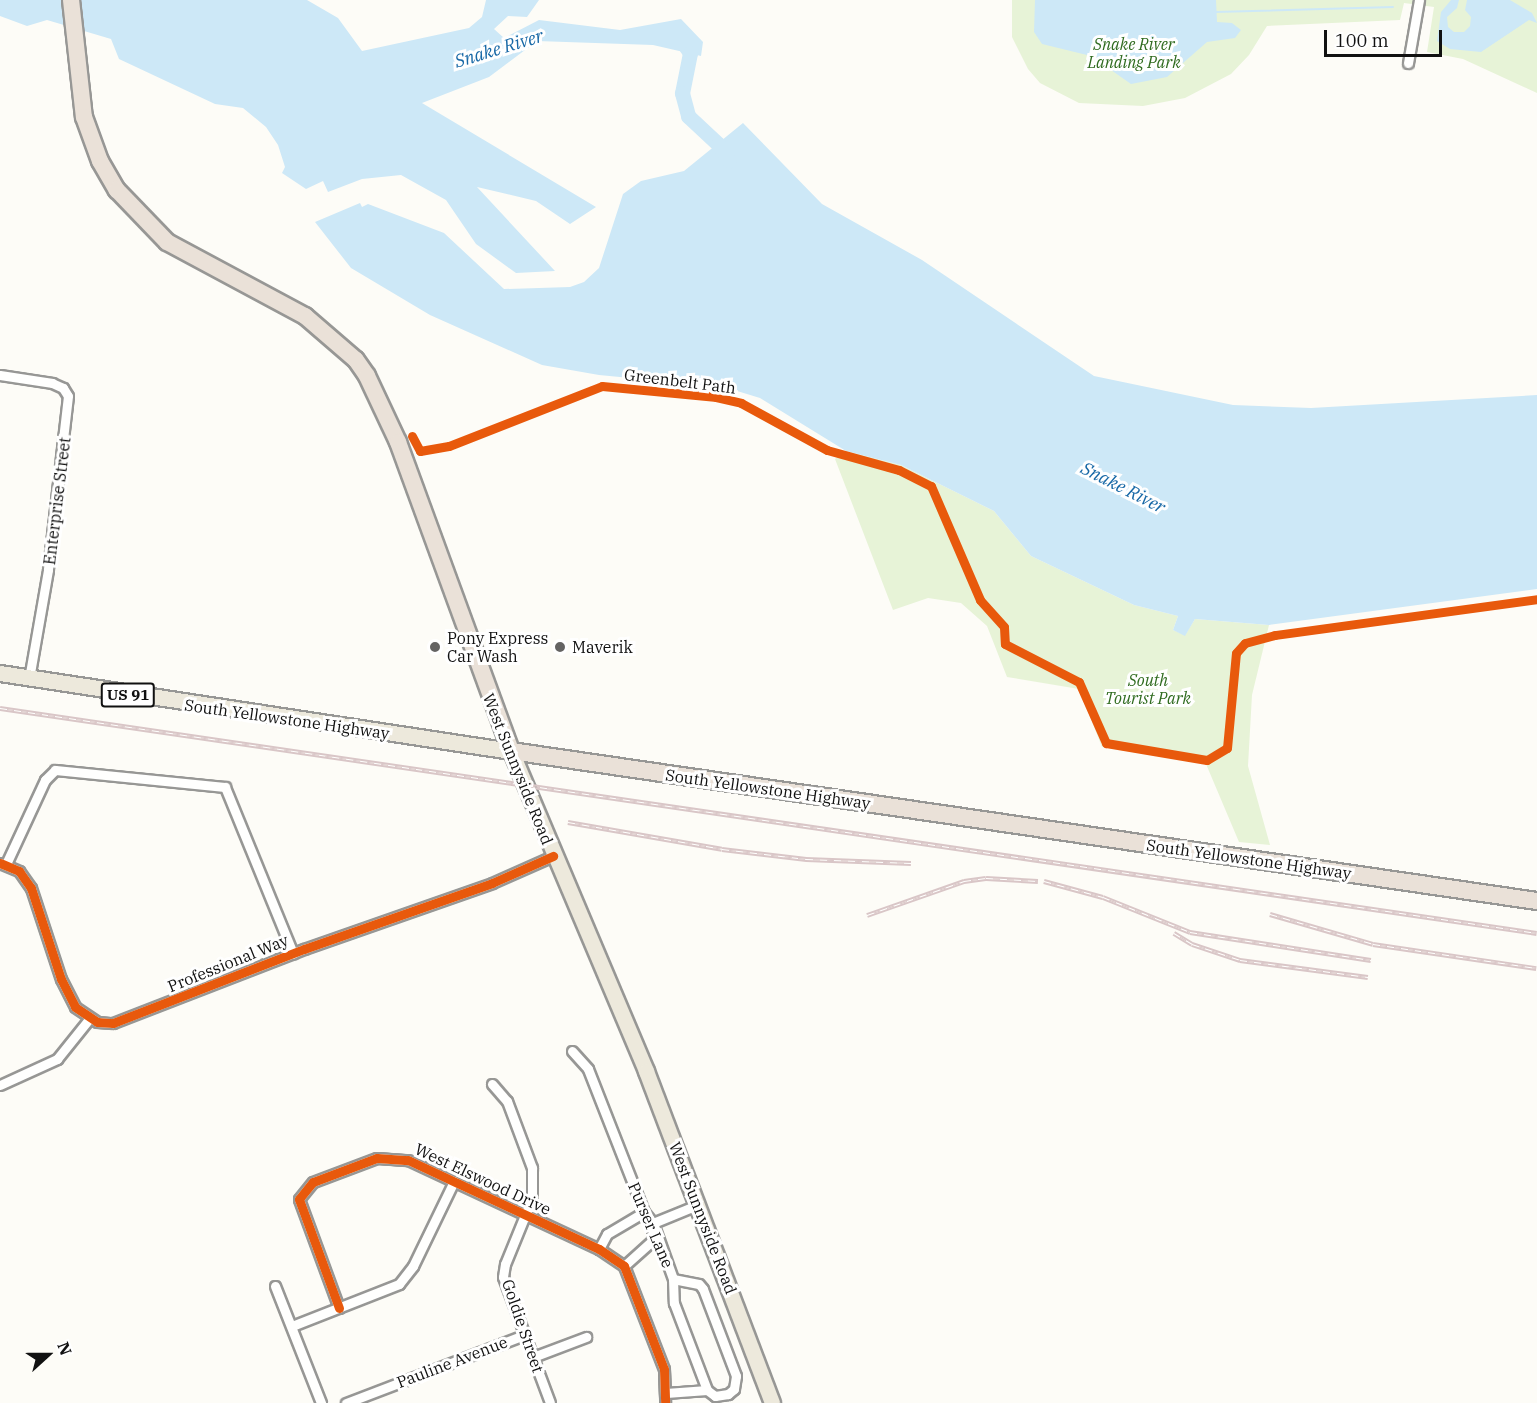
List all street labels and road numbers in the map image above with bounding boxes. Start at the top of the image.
street label: Greenbelt Path [623,365,737,397]
street label: Enterprise Street [40,436,74,566]
road number: US 91 [100,683,156,707]
street label: West Sunnyside Road [479,691,557,847]
street label: South Yellowstone Highway [183,695,391,743]
street label: South Yellowstone Highway [664,765,872,813]
street label: South Yellowstone Highway [1145,835,1353,883]
street label: Professional Way [165,930,291,996]
street label: West Elswood Drive [412,1139,554,1219]
street label: West Sunnyside Road [665,1139,741,1297]
street label: Purser Lane [624,1179,678,1271]
street label: Goldie Street [498,1277,548,1375]
street label: Pauline Avenue [394,1332,510,1392]

